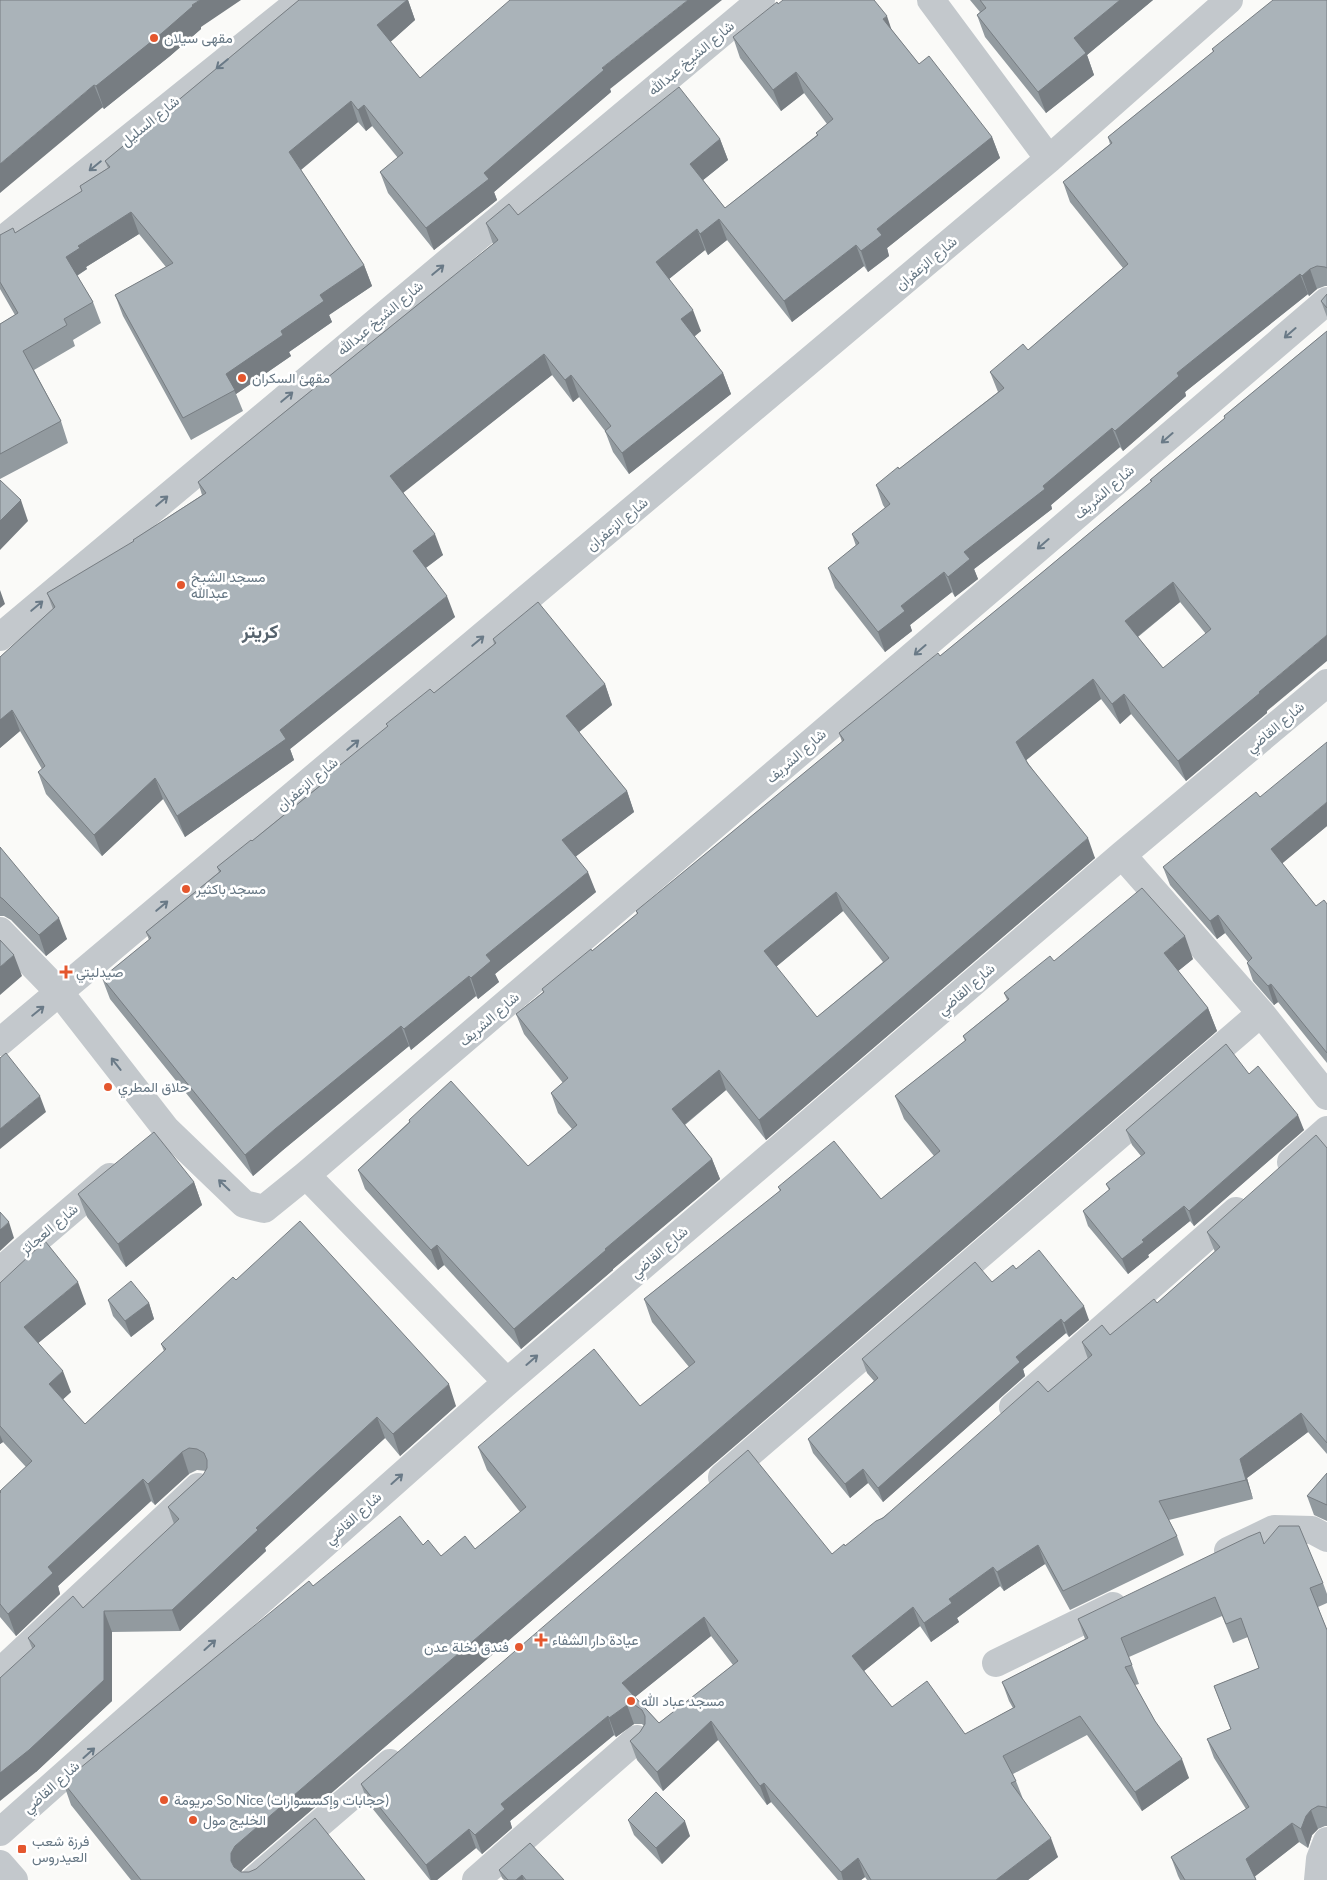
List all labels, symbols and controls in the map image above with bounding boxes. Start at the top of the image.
street label: شارع الشيخ عبدالله [644,17,739,101]
place label: مقهى سيلان [164,29,233,47]
marker: مقهى سيلان [148,32,160,44]
one-way arrow [216,58,229,69]
street label: شارع السليل [117,92,184,152]
one-way arrow [89,160,102,171]
street label: شارع الزعفران [892,232,962,295]
one-way arrow [431,265,444,276]
street label: شارع الشيخ عبدالله [333,277,428,361]
one-way arrow [1284,327,1297,338]
place label: مقهئ السكران [252,369,330,387]
marker: مقهئ السكران [236,372,248,384]
one-way arrow [280,391,293,403]
one-way arrow [1160,433,1173,444]
street label: شارع الشريف [1070,461,1139,524]
street label: شارع الزعفران [583,493,653,556]
one-way arrow [155,496,168,507]
one-way arrow [1037,538,1050,550]
place label: مسجد الشيخ عبدالله [191,568,265,602]
marker: مسجد الشيخ عبدالله [175,579,187,591]
one-way arrow [31,600,44,611]
district label: كريتر [241,619,279,644]
one-way arrow [471,635,484,646]
one-way arrow [913,644,926,655]
street label: شارع القاضي [1242,697,1310,759]
street label: شارع الشريف [762,725,831,788]
one-way arrow [347,740,360,751]
street label: شارع الزعفران [273,753,343,816]
place label: مسجد باكثير [195,880,266,898]
marker: مسجد باكثير [180,883,192,895]
one-way arrow [155,901,168,912]
street label: شارع القاضي [934,959,1000,1021]
place label: صيدليتي [76,963,124,984]
marker: صيدليتي [60,966,72,978]
street label: شارع الشريف [455,988,524,1051]
one-way arrow [31,1005,44,1016]
one-way arrow [110,1058,121,1071]
place label: حلاق المطري [118,1078,189,1099]
marker: حلاق المطري [102,1081,114,1093]
one-way arrow [218,1179,230,1191]
street label: شارع العجائز [16,1200,83,1261]
street label: شارع القاضي [627,1222,693,1284]
one-way arrow [526,1355,539,1366]
one-way arrow [391,1474,404,1485]
street label: شارع القاضي [321,1488,387,1550]
place label: عيادة دار الشفاء [552,1631,639,1649]
marker: عيادة دار الشفاء [534,1633,548,1647]
place label: فندق نخلة عدن [424,1638,509,1656]
one-way arrow [204,1640,217,1651]
marker: فندق نخلة عدن [513,1641,525,1653]
place label: مسجد عباد الله [641,1692,725,1710]
marker: مسجد عباد الله [625,1695,637,1707]
one-way arrow [82,1748,95,1759]
street label: شارع القاضي [19,1757,85,1819]
place label: مريومة So Nice (حجابات وإكسسوارات) [174,1791,389,1810]
marker: مريومة So Nice (حجابات وإكسسوارات) [158,1794,170,1806]
place label: الخليج مول [203,1811,266,1831]
marker: الخليج مول [187,1814,199,1826]
place label: فرزة شعب العيدروس [32,1832,89,1866]
marker: فرزة شعب العيدروس [16,1843,28,1855]

